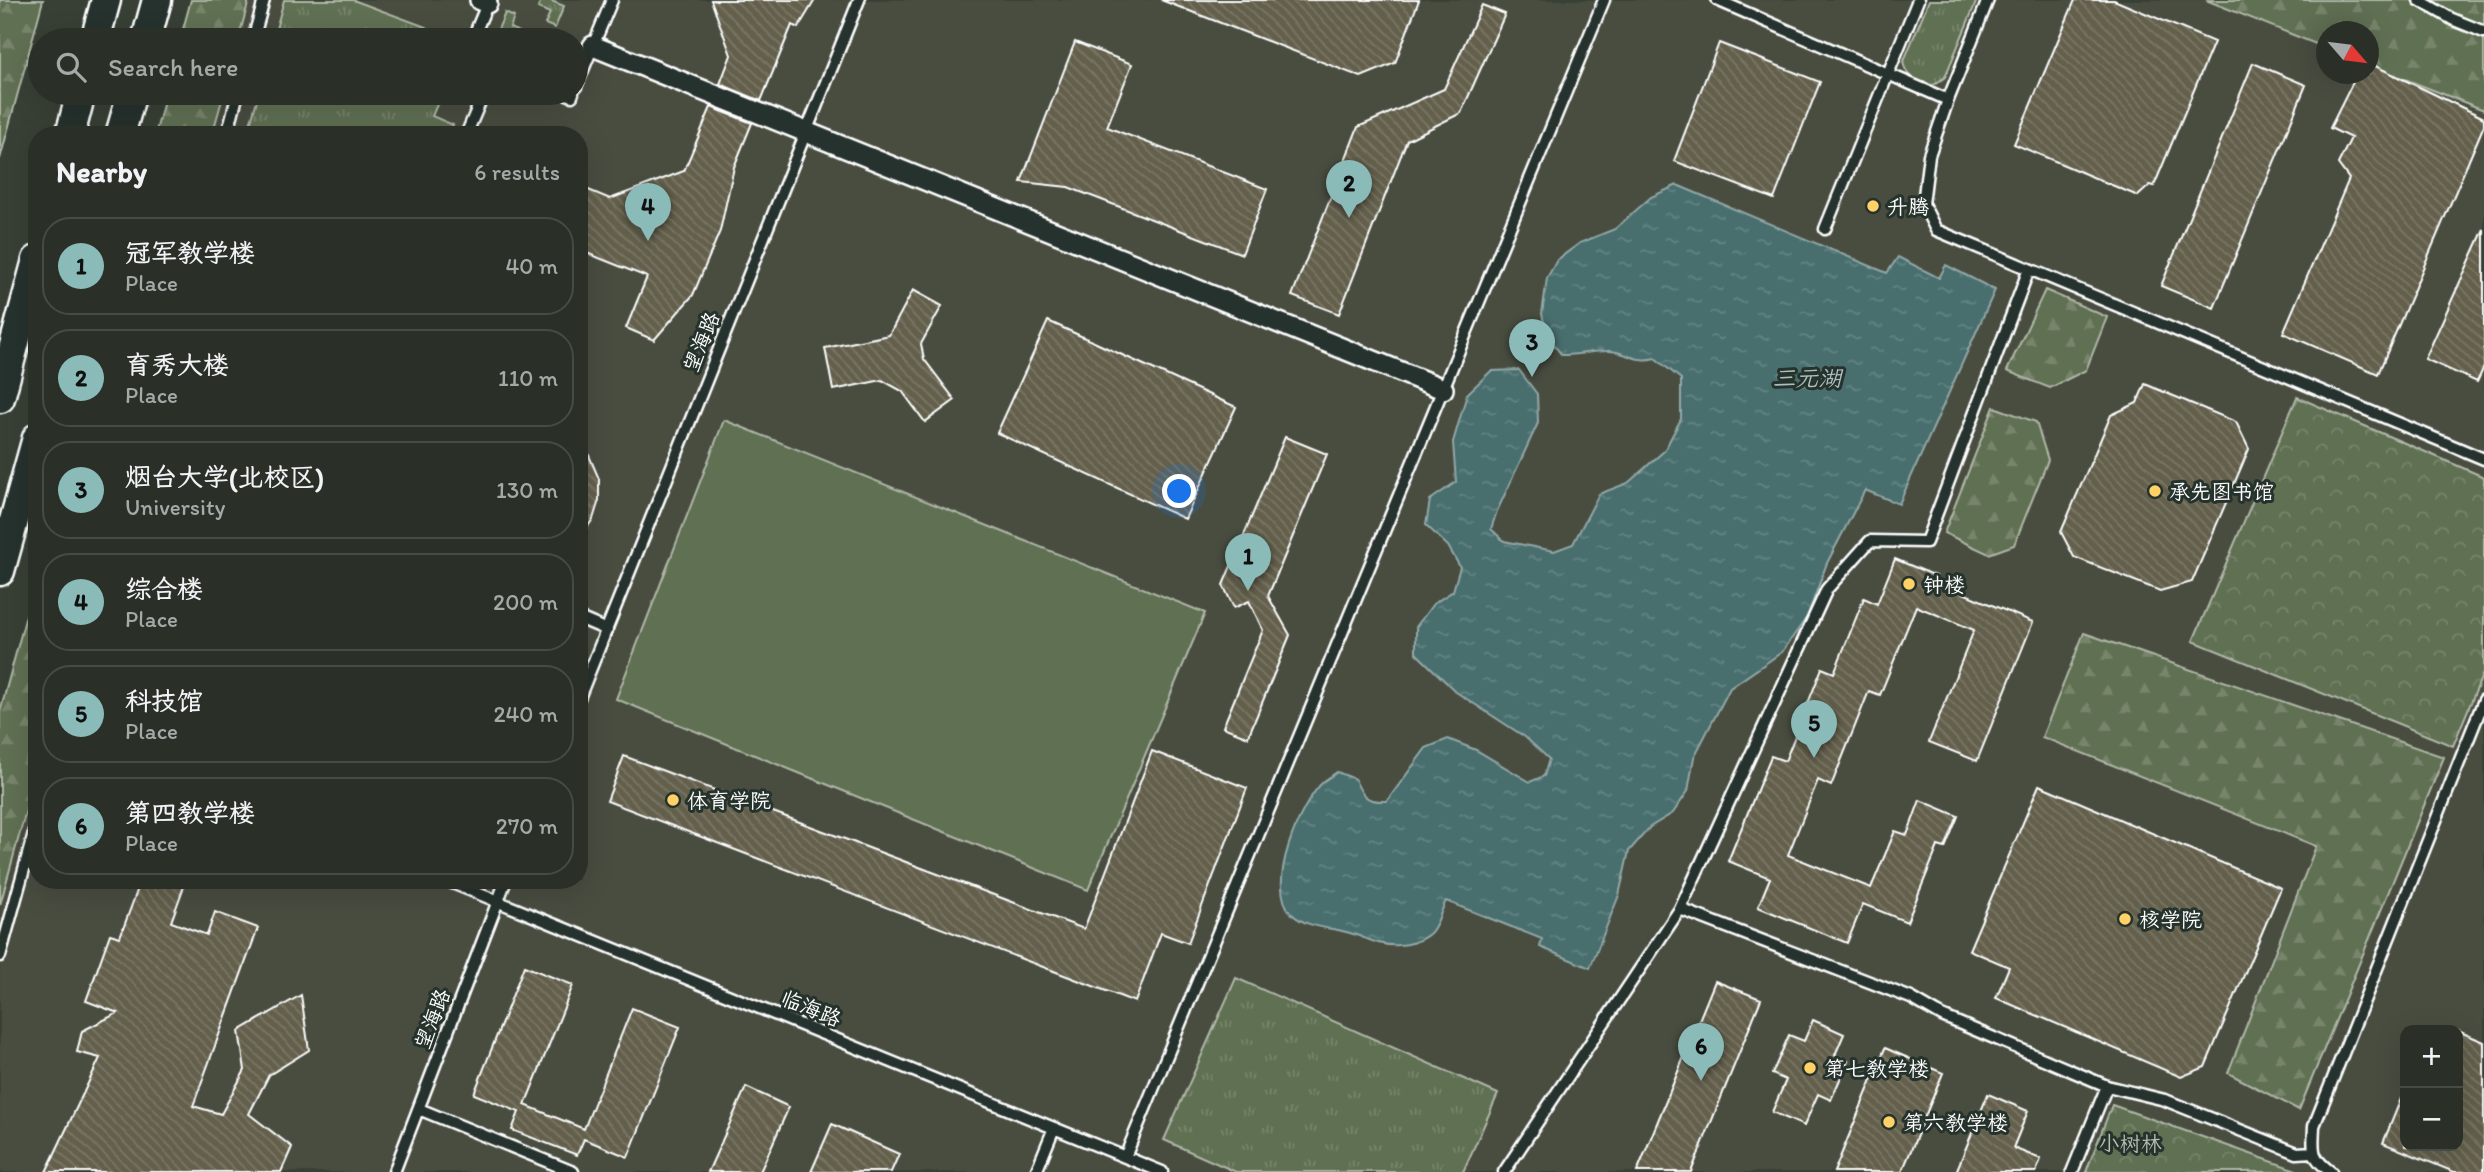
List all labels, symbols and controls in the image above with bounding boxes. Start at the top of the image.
north arrow [2316,21,2379,84]
search box [28,28,588,105]
icon: search [52,48,90,86]
text: Search here [108,51,238,83]
text: Nearby [56,153,147,190]
text: 6 results [474,158,560,186]
pin: 2 [1326,160,1372,218]
pin: 4 [625,183,671,241]
place label: 升腾 [1887,194,1929,219]
marker: 升腾 [1865,198,1881,214]
text: 冠军教学楼 [125,237,255,269]
text: 1 [76,252,86,280]
text: 40 m [505,252,558,280]
text: Place [125,269,178,297]
street label: 望海路 [678,308,724,376]
pin: 3 [1509,319,1555,377]
text: 育秀大楼 [125,349,229,381]
text: 2 [75,364,87,392]
text: 110 m [498,364,558,392]
water label: 三元湖 [1773,364,1844,392]
text: Place [125,381,178,409]
text: 烟台大学(北校区) [125,461,324,493]
your location [1162,474,1196,508]
text: 3 [75,476,87,504]
text: 130 m [496,476,558,504]
place label: 承先图书馆 [2169,479,2274,504]
marker: 承先图书馆 [2147,483,2163,499]
text: University [125,493,225,521]
pin: 1 [1225,533,1271,591]
place label: 钟楼 [1923,572,1965,597]
text: 综合楼 [125,573,203,605]
marker: 钟楼 [1901,576,1917,592]
text: 4 [74,588,88,616]
text: 200 m [493,588,558,616]
text: Place [125,605,178,633]
text: 科技馆 [125,685,203,717]
text: 5 [75,700,87,728]
text: 240 m [493,700,558,728]
pin: 5 [1791,700,1837,758]
text: Place [125,717,178,745]
place label: 体育学院 [687,788,771,813]
marker: 体育学院 [665,792,681,808]
text: 第四教学楼 [125,797,255,829]
text: 6 [75,812,87,840]
text: 270 m [496,812,558,840]
text: Place [125,829,178,857]
place label: 核学院 [2139,907,2202,932]
marker: 核学院 [2117,911,2133,927]
street label: 望海路 [409,985,455,1053]
street label: 临海路 [777,985,845,1031]
pin: 6 [1678,1023,1724,1081]
map controls [2400,1025,2463,1151]
button: + [2400,1025,2463,1088]
place label: 第七教学楼 [1824,1056,1929,1081]
marker: 第七教学楼 [1802,1060,1818,1076]
button: − [2400,1088,2463,1151]
place label: 第六教学楼 [1903,1110,2008,1135]
marker: 第六教学楼 [1881,1114,1897,1130]
park label: 小树林 [2099,1131,2162,1156]

